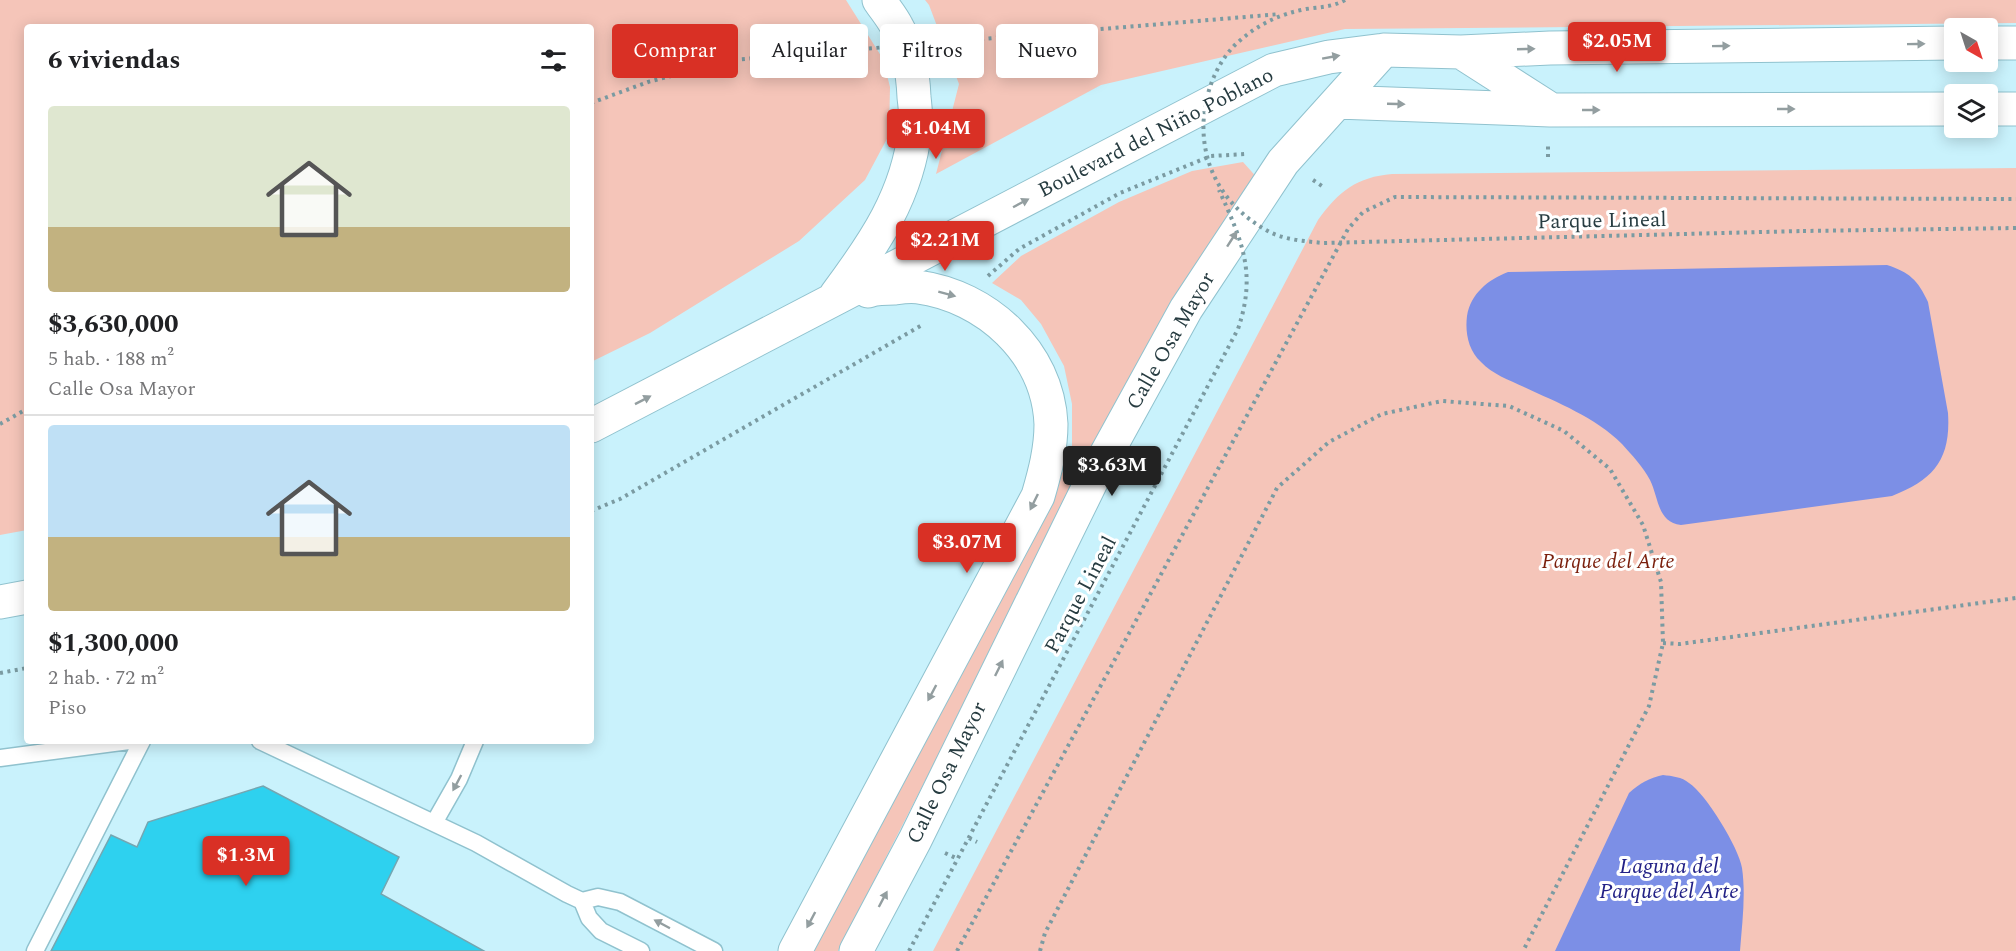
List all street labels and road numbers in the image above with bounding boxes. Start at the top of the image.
street label: Boulevard del Niño Poblano [1033,60,1279,206]
street label: Parque Lineal [1537,204,1667,238]
street label: Calle Osa Mayor [1118,266,1224,416]
street label: Parque Lineal [1037,530,1125,660]
street label: Calle Osa Mayor [899,696,995,850]

